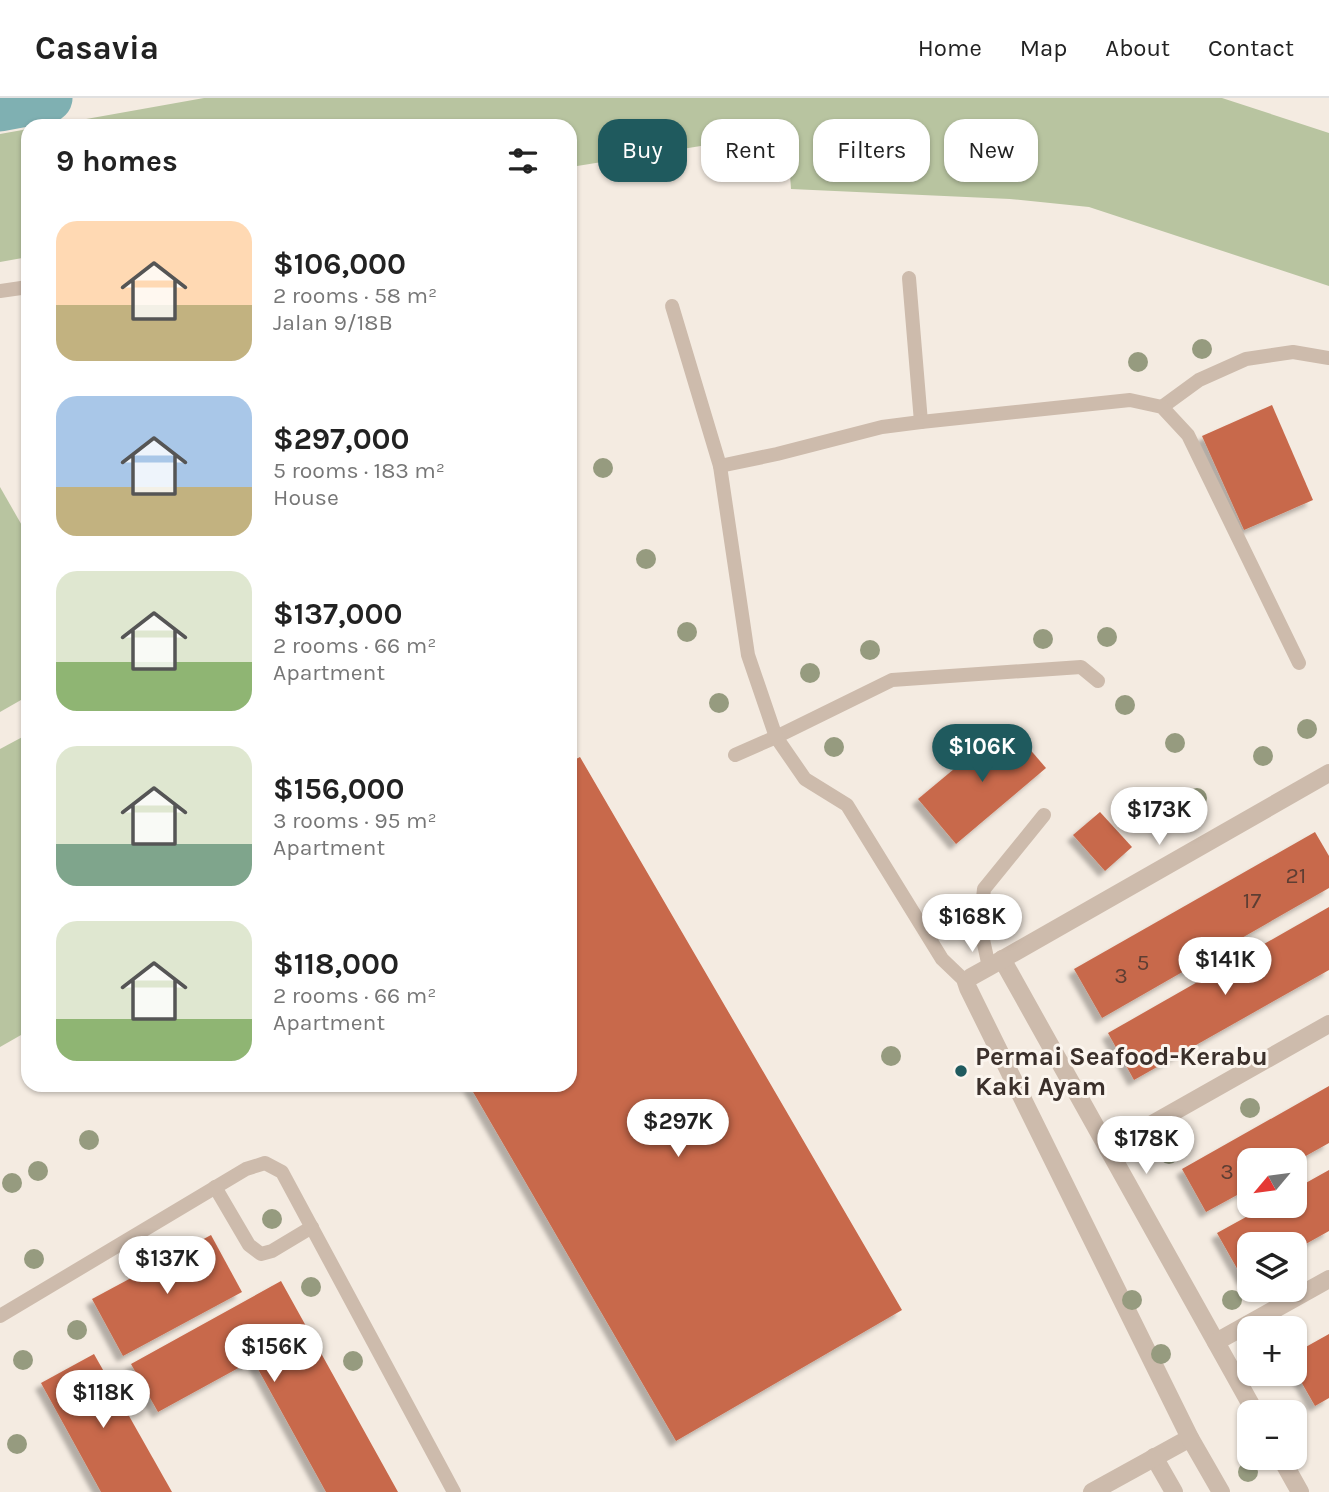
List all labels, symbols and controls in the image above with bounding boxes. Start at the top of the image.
text: Casavia [35,29,159,67]
text: Home [918,34,982,62]
text: Map [1020,34,1067,62]
text: About [1105,34,1170,62]
text: Contact [1208,34,1294,62]
chip: Buy [598,119,687,182]
chip: Rent [701,119,799,182]
chip: Filters [813,119,930,182]
chip: New [944,119,1038,182]
icon: filters [504,142,542,180]
text: 9 homes [56,143,178,179]
text: $106,000 [273,246,406,282]
icon: home [112,249,196,333]
text: 2 rooms · 58 m² [273,282,437,309]
text: Jalan 9/18B [273,309,393,336]
text: $297,000 [273,421,410,457]
icon: home [112,424,196,508]
text: 5 rooms · 183 m² [273,457,445,484]
text: House [273,484,339,511]
text: $137,000 [273,596,402,632]
icon: home [112,599,196,683]
text: 2 rooms · 66 m² [273,632,436,659]
text: Apartment [273,659,385,686]
pin: $106K [933,724,1031,784]
text: $106K [948,733,1016,760]
text: $156,000 [273,771,405,807]
icon: home [112,774,196,858]
pin: $173K [1110,788,1208,847]
text: $173K [1127,796,1191,823]
text: 3 rooms · 95 m² [273,807,437,834]
text: Apartment [273,834,385,861]
house number: 21 [1286,862,1306,889]
house number: 17 [1243,887,1261,914]
pin: $168K [923,894,1021,954]
text: $168K [938,903,1006,930]
pin: $141K [1176,937,1274,997]
text: $118,000 [273,946,399,982]
text: $141K [1195,946,1255,973]
icon: home [112,949,196,1033]
house number: 5 [1137,949,1149,976]
house number: 3 [1114,962,1128,989]
text: 2 rooms · 66 m² [273,982,436,1009]
text: Apartment [273,1009,385,1036]
place label: Permai Seafood-Kerabu Kaki Ayam [975,1041,1268,1102]
marker: Permai Seafood-Kerabu Kaki Ayam [953,1063,969,1079]
pin: $297K [629,1100,727,1159]
text: $297K [643,1108,713,1135]
pin: $178K [1097,1116,1195,1176]
text: $178K [1113,1125,1179,1152]
north arrow [1237,1148,1307,1218]
map controls [1237,1148,1307,1470]
house number: 3 [1220,1158,1234,1185]
button: layers [1237,1232,1307,1302]
pin: $137K [118,1236,216,1296]
text: $137K [135,1245,199,1272]
button: + [1237,1316,1307,1386]
pin: $156K [225,1324,323,1384]
text: $156K [241,1333,307,1360]
pin: $118K [54,1370,152,1430]
text: $118K [72,1379,134,1406]
button: − [1237,1400,1307,1470]

